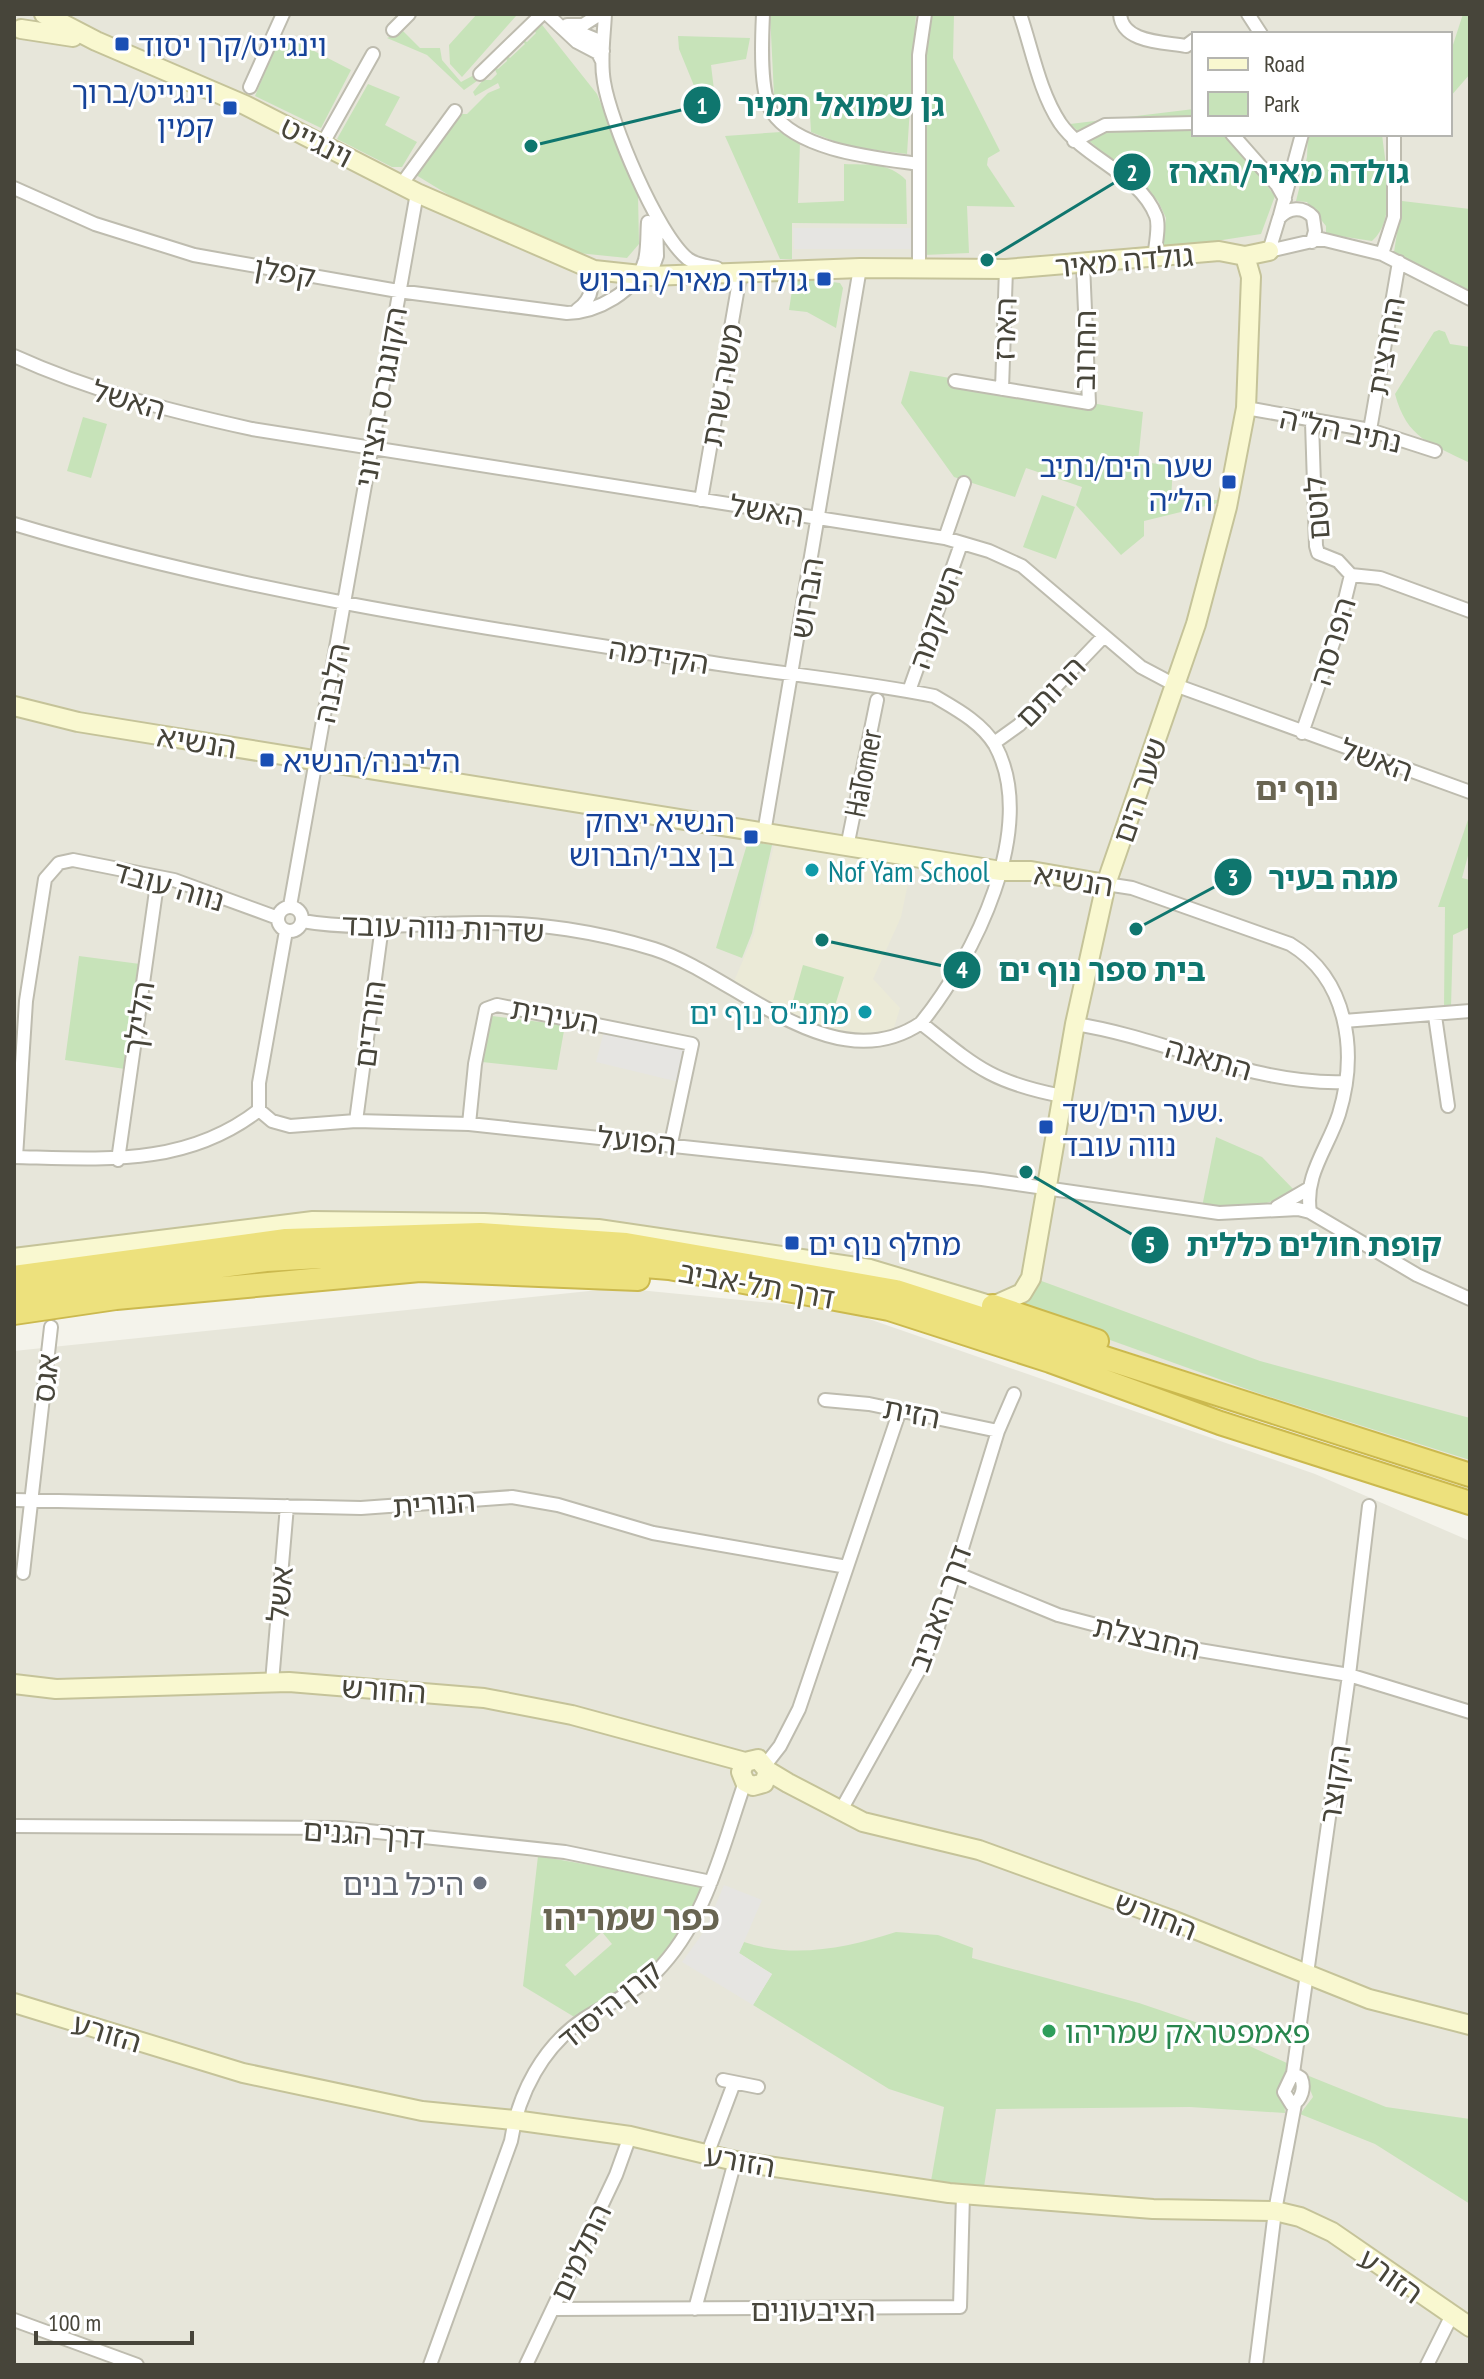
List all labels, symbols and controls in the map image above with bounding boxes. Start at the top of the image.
place label: וינגייט/קרן יסוד [138,25,327,64]
legend [1192,32,1452,136]
marker: וינגייט/קרן יסוד [113,35,131,53]
text: Road [1264,48,1305,79]
place label: וינגייט/ברוך קמין [72,72,214,145]
callout: גן שמואל תמיר [682,77,961,133]
text: גן שמואל תמיר [737,83,945,125]
text: Park [1264,88,1300,119]
text: 1 [696,90,708,121]
marker: וינגייט/ברוך קמין [221,99,239,117]
street label: וינגייט [274,106,360,176]
callout: גולדה מאיר/הארז [1112,144,1425,200]
text: גולדה מאיר/הארז [1169,150,1409,192]
text: 2 [1126,157,1138,188]
street label: גולדה מאיר [1053,235,1195,285]
street label: קפלן [251,246,319,296]
place label: גולדה מאיר/הברוש [578,260,808,299]
marker: גולדה מאיר/הברוש [815,270,833,288]
street label: החרצית [1357,294,1413,398]
street label: הארז [983,297,1025,361]
street label: הקונגרס הציוני [345,304,415,490]
street label: החרוב [1064,309,1104,391]
street label: משה שרת [691,320,751,450]
street label: האשל [88,370,170,428]
street label: נתיב הל"ה [1276,397,1406,461]
place label: שער הים/נתיב הל״ה [1040,446,1213,519]
marker: שער הים/נתיב הל״ה [1220,473,1238,491]
street label: לוטם [1294,475,1338,541]
street label: האשל [727,485,807,535]
street label: הברוש [780,555,832,641]
street label: השיקמה [899,560,971,674]
street label: הפרסה [1300,592,1364,690]
street label: הקידמה [606,628,712,682]
street label: הלבנה [304,640,358,726]
street label: הרותם [1007,647,1093,735]
street label: הנשיא [154,715,240,767]
street label: HaTomer [834,725,890,820]
street label: האשל [1335,728,1419,790]
street label: שער הים [1103,732,1175,848]
place label: הליבנה/הנשיא [283,741,460,780]
marker: הליבנה/הנשיא [258,751,276,769]
district label: נוף ים [1255,767,1339,809]
place label: הנשיא יצחק בן צבי/הברוש [569,801,735,874]
marker: הנשיא יצחק בן צבי/הברוש [742,828,760,846]
callout: מגה בעיר [1213,849,1414,905]
street label: נווה עובד [109,851,229,919]
place label: Nof Yam School [828,851,990,890]
street label: הנשיא [1031,853,1117,905]
text: מגה בעיר [1268,856,1398,898]
marker: Nof Yam School [803,861,821,879]
text: 3 [1227,862,1239,893]
street label: שדרות נווה עובד [341,904,545,950]
callout: בית ספר נוף ים [942,942,1222,998]
text: בית ספר נוף ים [998,948,1206,990]
text: 4 [956,954,968,985]
street label: הלילך [114,978,162,1058]
street label: הורדים [344,978,394,1070]
street label: העירית [508,988,602,1042]
place label: מתנ"ס נוף ים [689,993,849,1032]
marker: מתנ"ס נוף ים [856,1003,874,1021]
street label: התאנה [1161,1027,1257,1089]
place label: שער הים/שד. נווה עובד [1062,1091,1223,1164]
street label: הפועל [596,1116,678,1164]
marker: שער הים/שד. נווה עובד [1037,1118,1055,1136]
callout: קופת חולים כללית [1130,1217,1458,1273]
text: קופת חולים כללית [1186,1223,1442,1265]
place label: מחלף נוף ים [808,1224,961,1263]
text: 5 [1144,1229,1156,1260]
marker: מחלף נוף ים [783,1234,801,1252]
street label: דרך תל-אביב [676,1251,838,1317]
street label: אגס [23,1351,67,1405]
street label: הזית [880,1387,944,1437]
street label: הנורית [391,1481,477,1525]
street label: דרך האביב [898,1539,980,1677]
street label: אשל [257,1564,301,1624]
street label: החבצלת [1090,1606,1204,1668]
street label: החורש [340,1667,428,1711]
street label: הקוצר [1309,1742,1359,1826]
street label: דרך הגנים [301,1809,427,1857]
place label: היכל בנים [343,1864,464,1903]
marker: היכל בנים [471,1874,489,1892]
street label: החורש [1109,1882,1203,1948]
district label: כפר שמריהו [542,1895,720,1939]
street label: קרן היסוד [549,1950,669,2058]
street label: הזורע [67,2003,147,2061]
place label: פאמפטראק שמריהו [1065,2012,1311,2051]
marker: פאמפטראק שמריהו [1040,2022,1058,2040]
street label: הזורע [702,2135,778,2185]
street label: התלמים [541,2197,619,2307]
street label: הזורע [1351,2238,1431,2312]
street label: הציבעונים [750,2290,876,2329]
scale bar [36,2295,192,2345]
text: 100 m [48,2307,101,2338]

